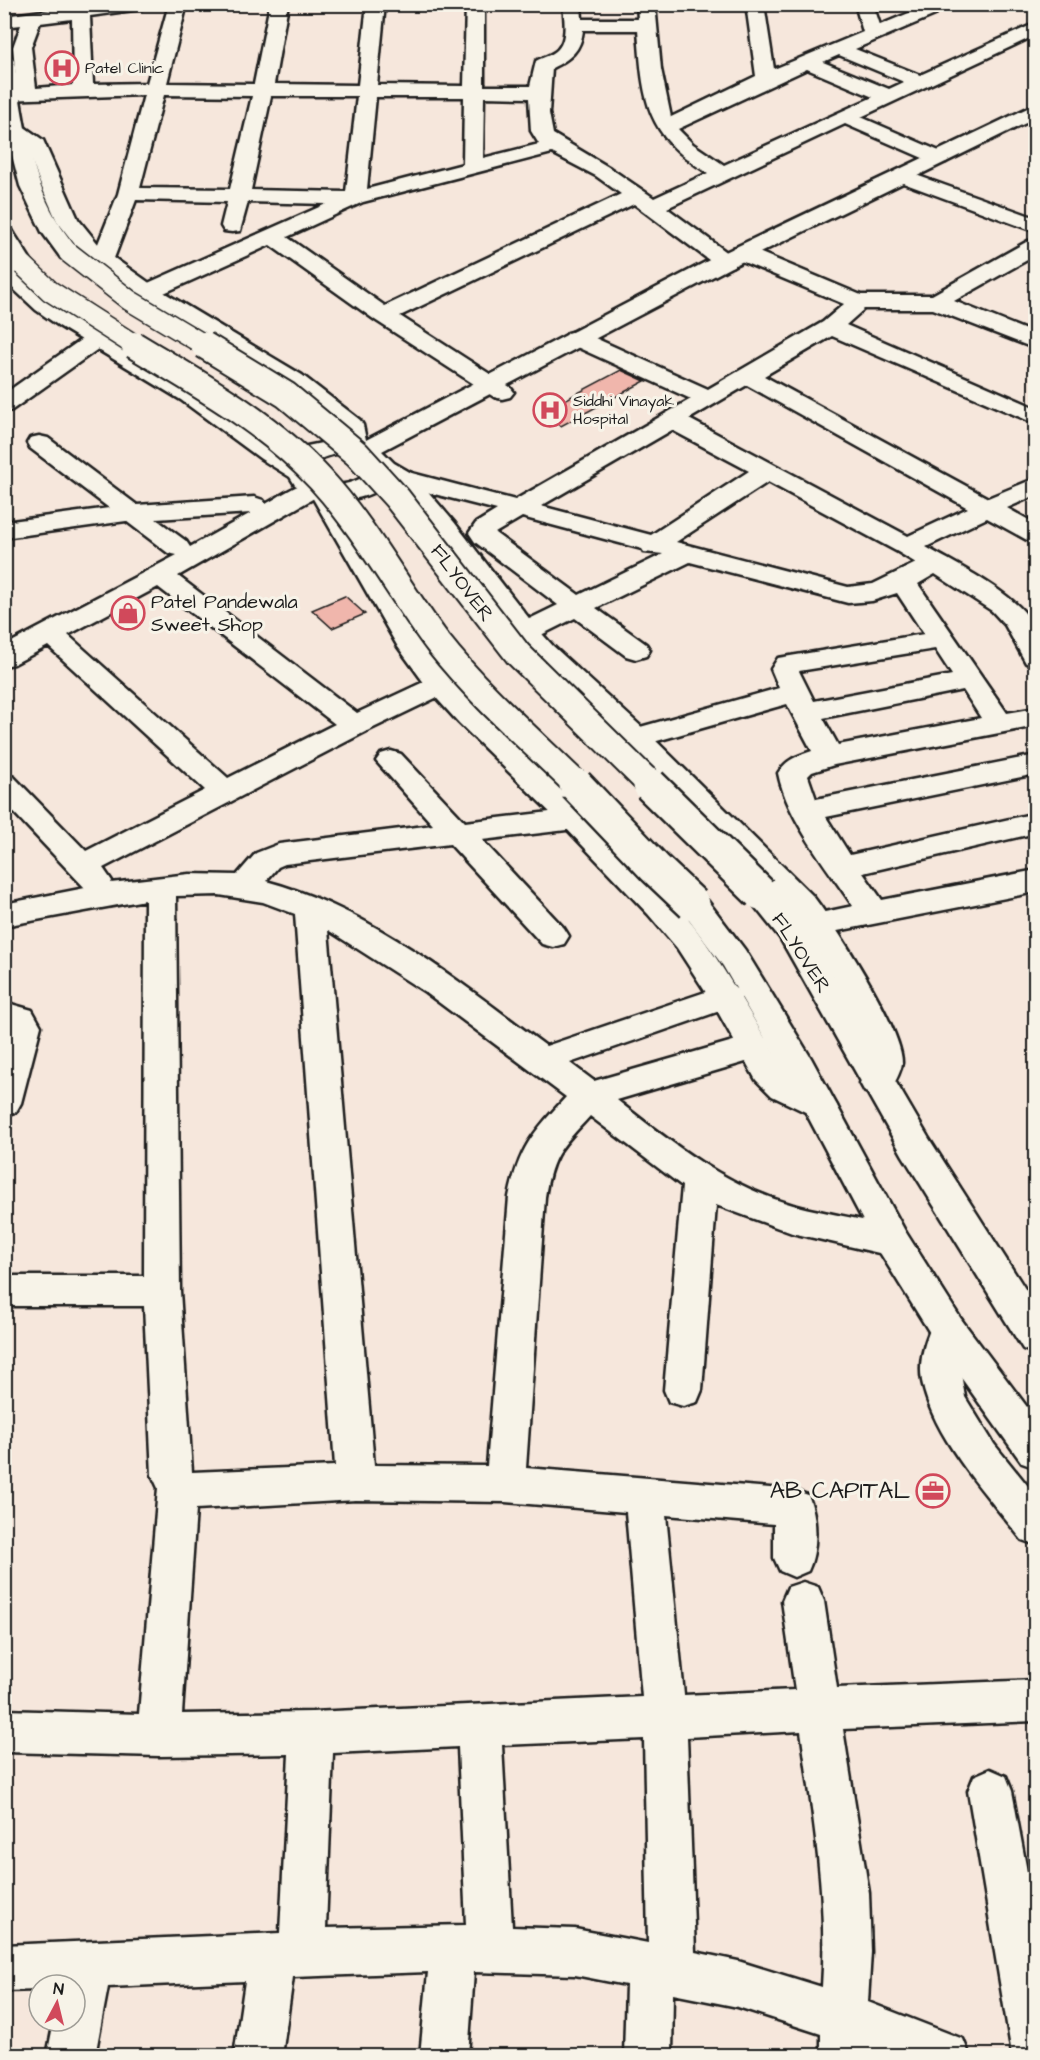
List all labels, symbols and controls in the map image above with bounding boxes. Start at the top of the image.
hospital icon: Patel Clinic [44,50,80,86]
place label: Patel Clinic [85,57,164,79]
place label: Siddhi Vinayak Hospital [573,390,674,430]
hospital icon: Siddhi Vinayak Hospital [532,392,568,428]
street label: FLYOVER [424,538,500,628]
place label: Patel Pandewala Sweet Shop [151,588,298,639]
shop icon: Patel Pandewala Sweet Shop [110,595,146,631]
street label: FLYOVER [765,907,837,999]
office icon: AB CAPITAL [915,1473,951,1509]
place label: AB CAPITAL [770,1474,910,1508]
north arrow [27,1973,87,2033]
text: N [52,1978,65,2001]

